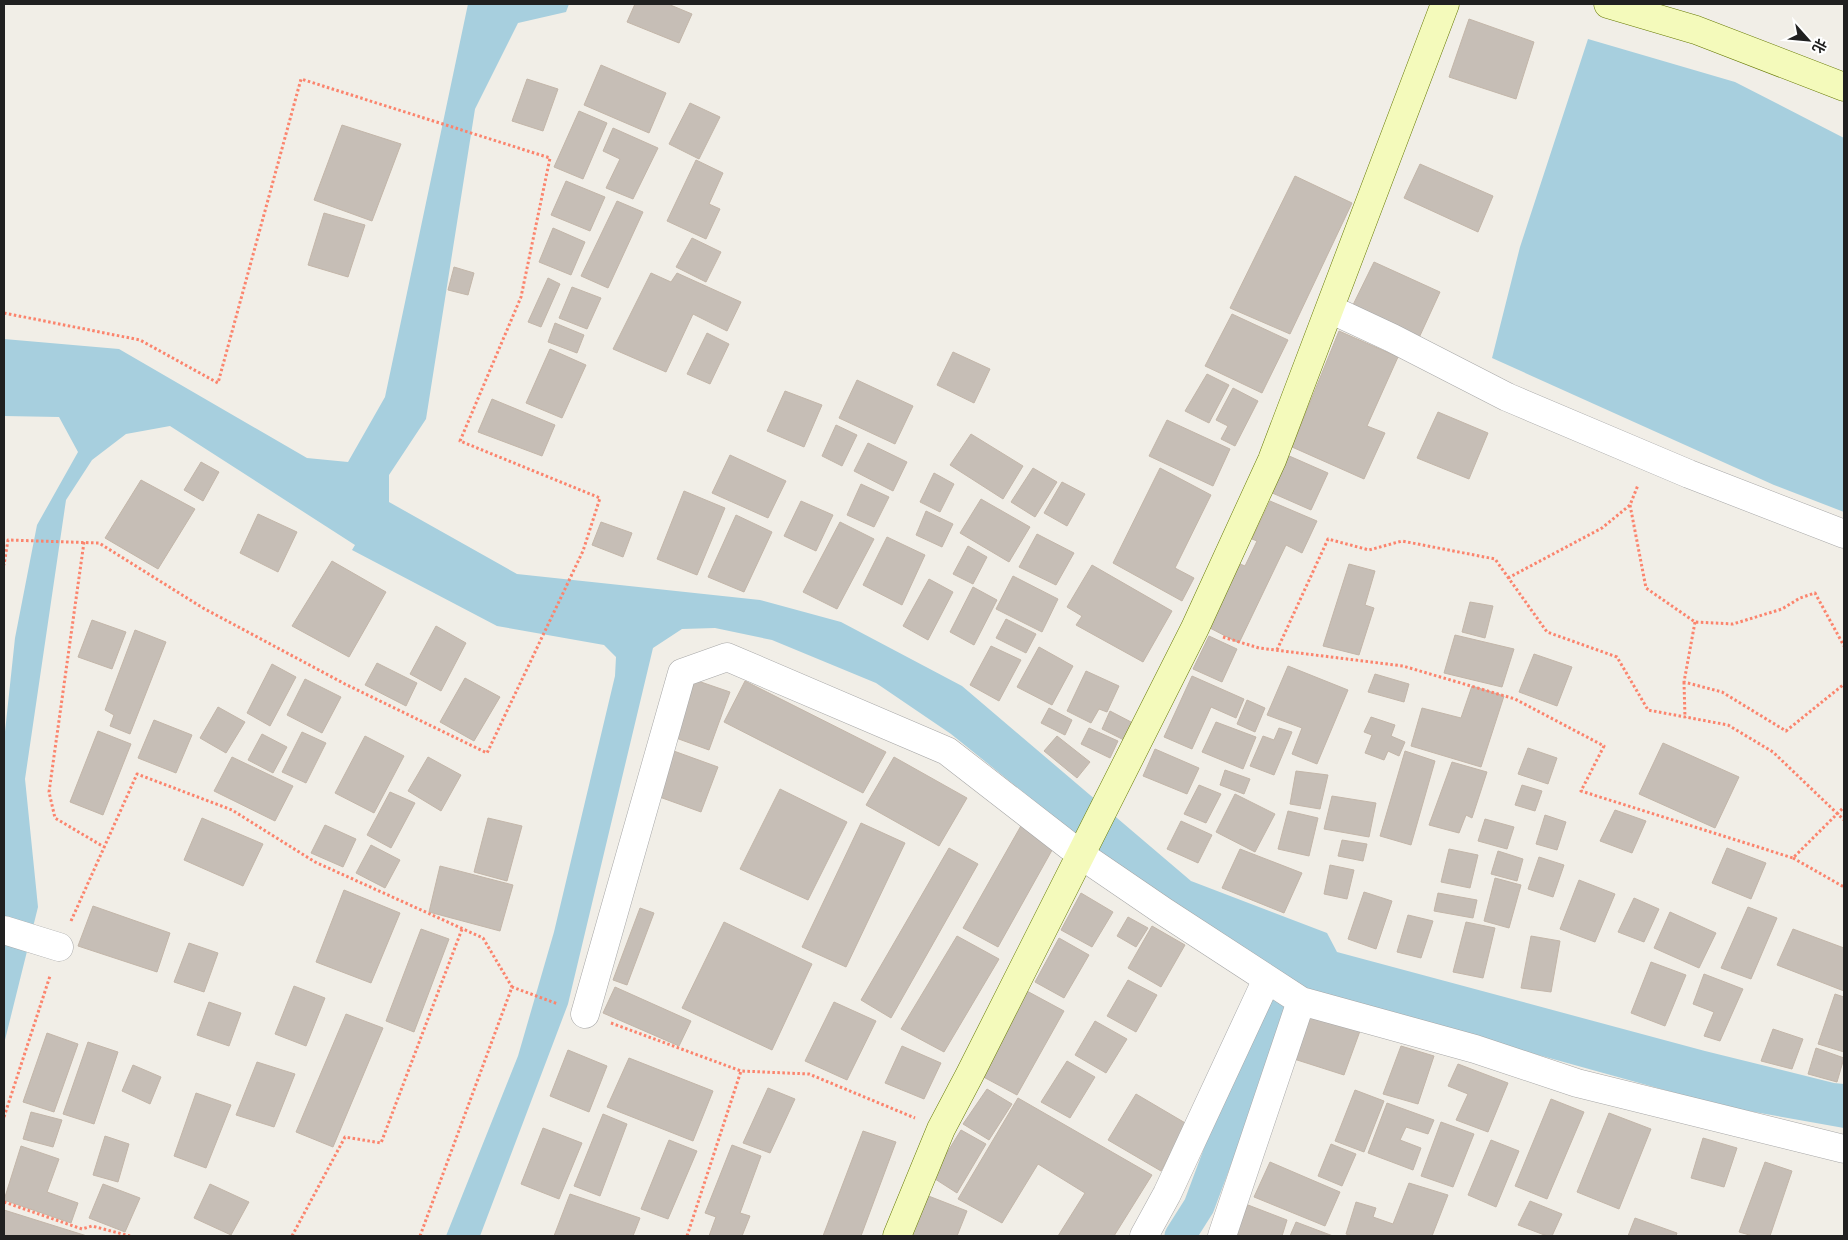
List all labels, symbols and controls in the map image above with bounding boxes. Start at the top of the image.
north arrow [1783,15,1833,65]
text: 北 [1809,36,1831,56]

